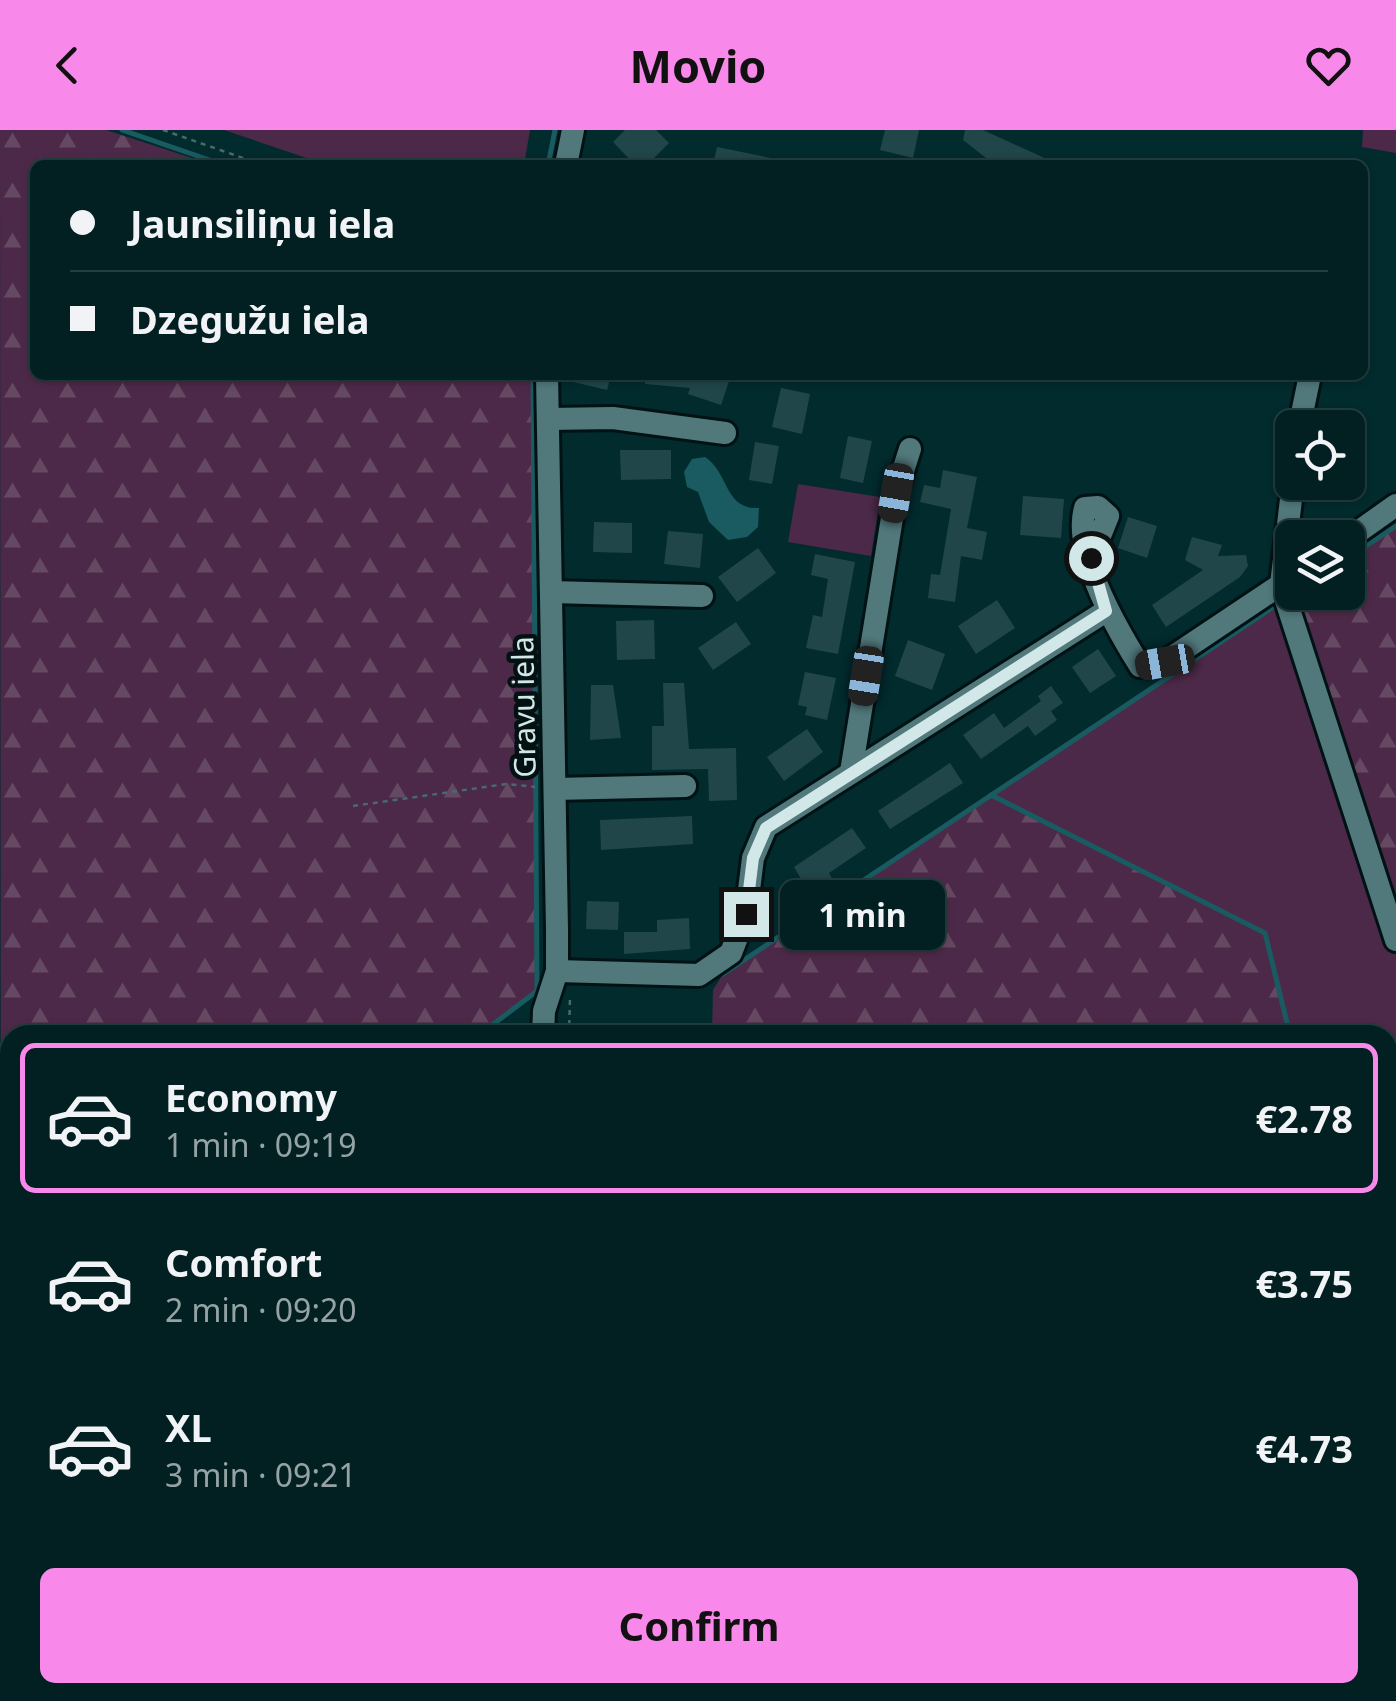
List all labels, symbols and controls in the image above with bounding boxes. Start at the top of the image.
text: Movio [630,35,766,96]
icon: back [40,38,95,93]
icon: heart [1301,38,1356,93]
text: Jaunsiliņu iela [130,197,395,249]
text: Dzegužu iela [130,293,369,345]
map controls [1275,410,1365,610]
button: locate [1275,410,1365,500]
car [876,461,916,525]
button: layers [1275,520,1365,610]
route start [1069,536,1114,581]
street label: Gravu iela [501,636,545,778]
car [1133,642,1197,682]
car [846,644,886,708]
callout: 1 min [781,879,946,949]
route end [724,892,769,937]
text: 1 min [818,893,907,936]
text: Economy [165,1071,337,1123]
icon: car [45,1073,135,1163]
text: €2.78 [1255,1092,1353,1144]
text: 1 min · 09:19 [165,1123,357,1166]
text: Comfort [165,1236,322,1288]
icon: car [45,1238,135,1328]
text: €3.75 [1255,1257,1353,1309]
text: 2 min · 09:20 [165,1288,357,1331]
text: XL [165,1401,212,1453]
icon: car [45,1403,135,1493]
text: €4.73 [1255,1422,1353,1474]
text: 3 min · 09:21 [165,1453,357,1496]
button: Confirm [40,1568,1358,1683]

